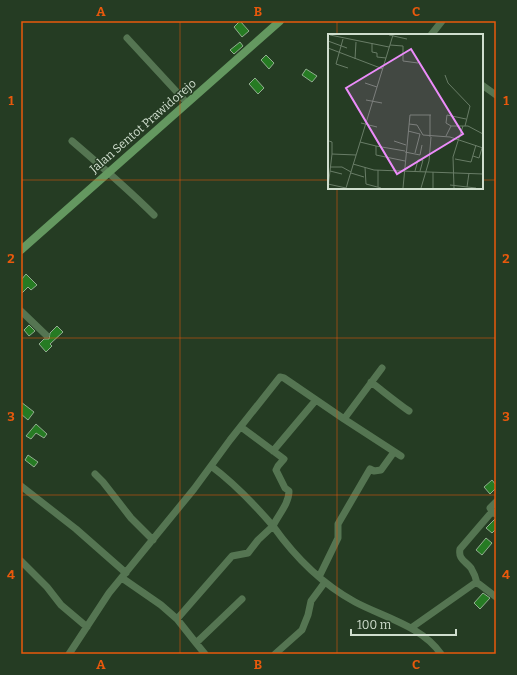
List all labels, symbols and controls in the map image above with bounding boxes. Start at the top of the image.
text: A [96,4,106,19]
text: B [254,4,262,19]
text: C [412,4,420,19]
inset map [328,34,483,189]
street label: Jalan Sentot Prawidorejo [86,76,199,177]
text: 1 [8,93,14,108]
text: 1 [503,93,509,108]
text: 2 [7,251,15,266]
text: 2 [502,251,510,266]
text: 3 [7,409,15,424]
text: 3 [502,409,510,424]
text: 4 [7,567,15,582]
text: 4 [502,567,510,582]
scale bar [351,611,456,637]
text: 100 m [357,618,392,632]
text: A [96,657,106,672]
text: B [254,657,262,672]
text: C [412,657,420,672]

